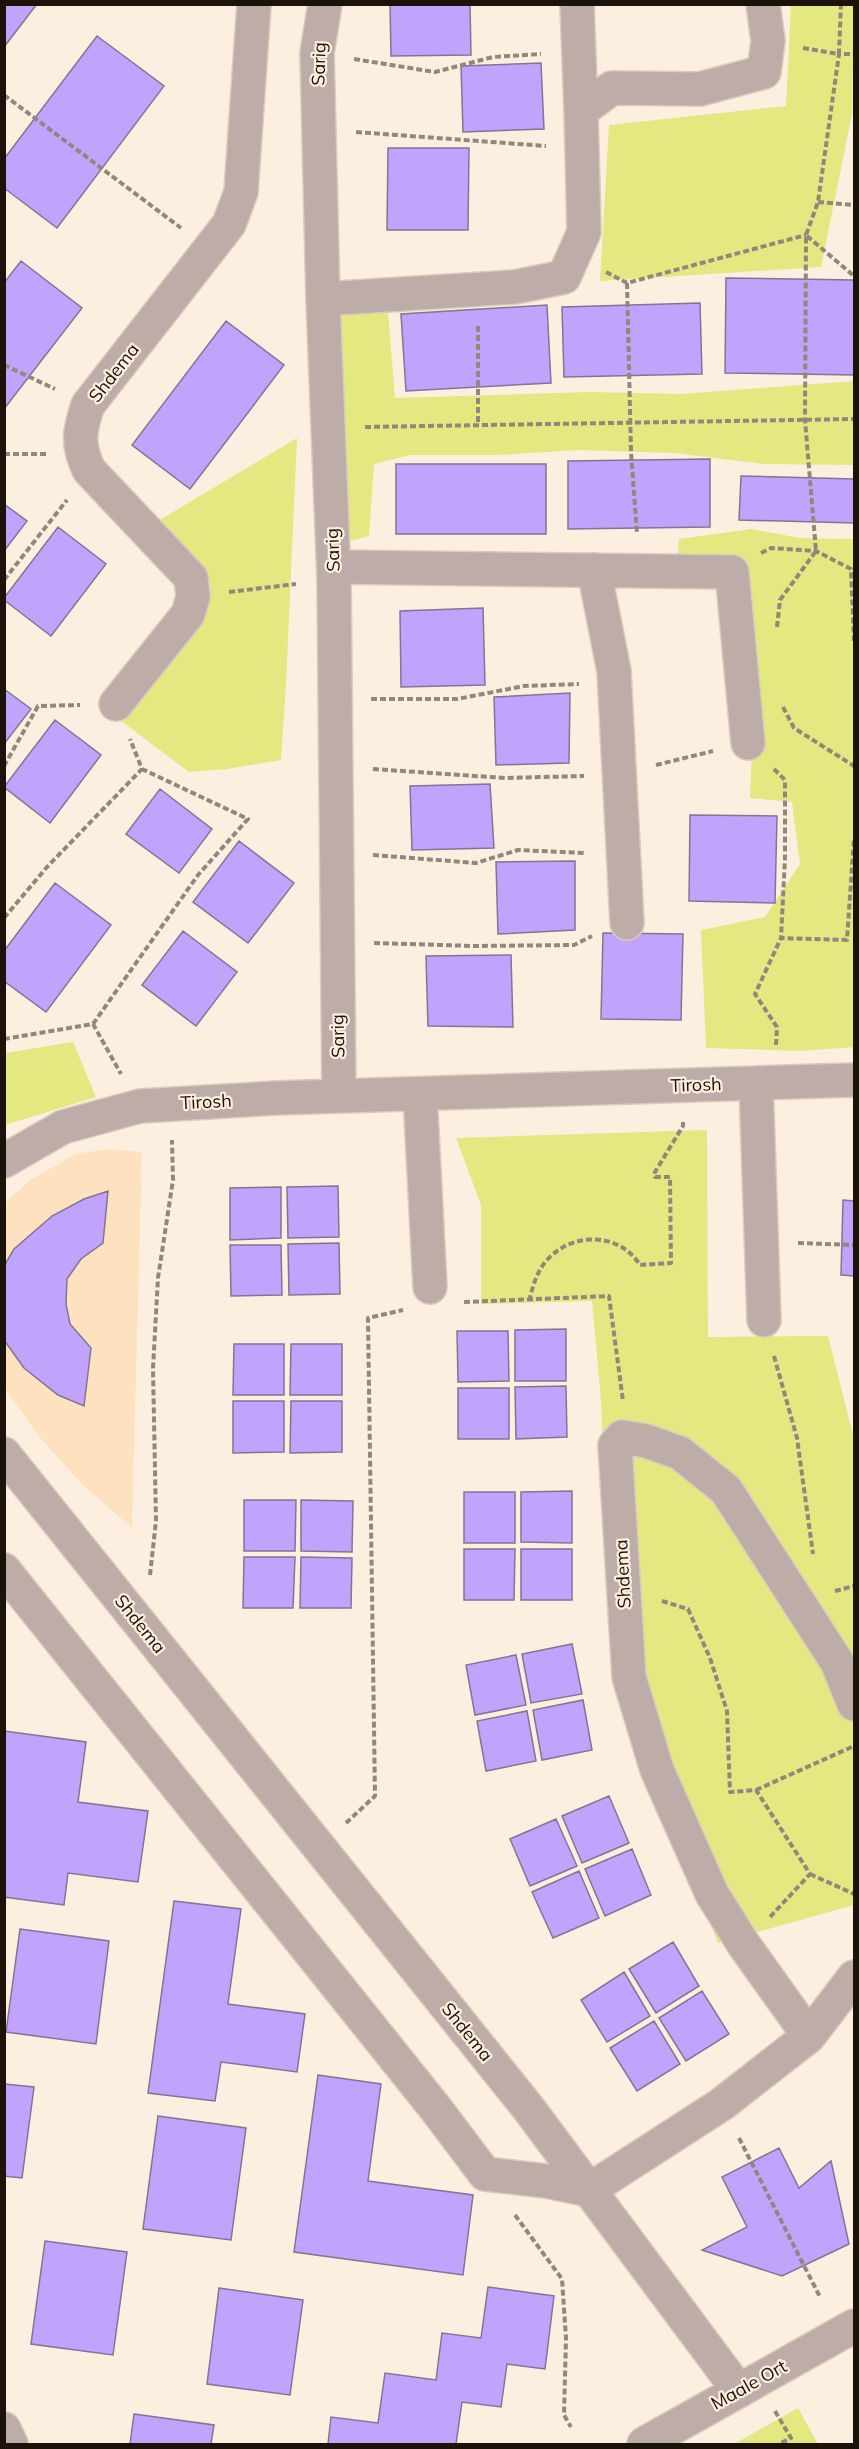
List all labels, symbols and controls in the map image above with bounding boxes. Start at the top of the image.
street label: Sarig [306,42,331,86]
street label: Shdema [83,338,144,407]
street label: Sarig [320,528,345,572]
street label: Sarig [326,1014,349,1058]
street label: Tirosh [670,1072,722,1097]
street label: Tirosh [180,1089,232,1114]
street label: Shdema [609,1539,636,1609]
street label: Shdema [110,1590,171,1658]
street label: Shdema [437,1998,498,2066]
street label: Maale Ort [707,2354,791,2415]

